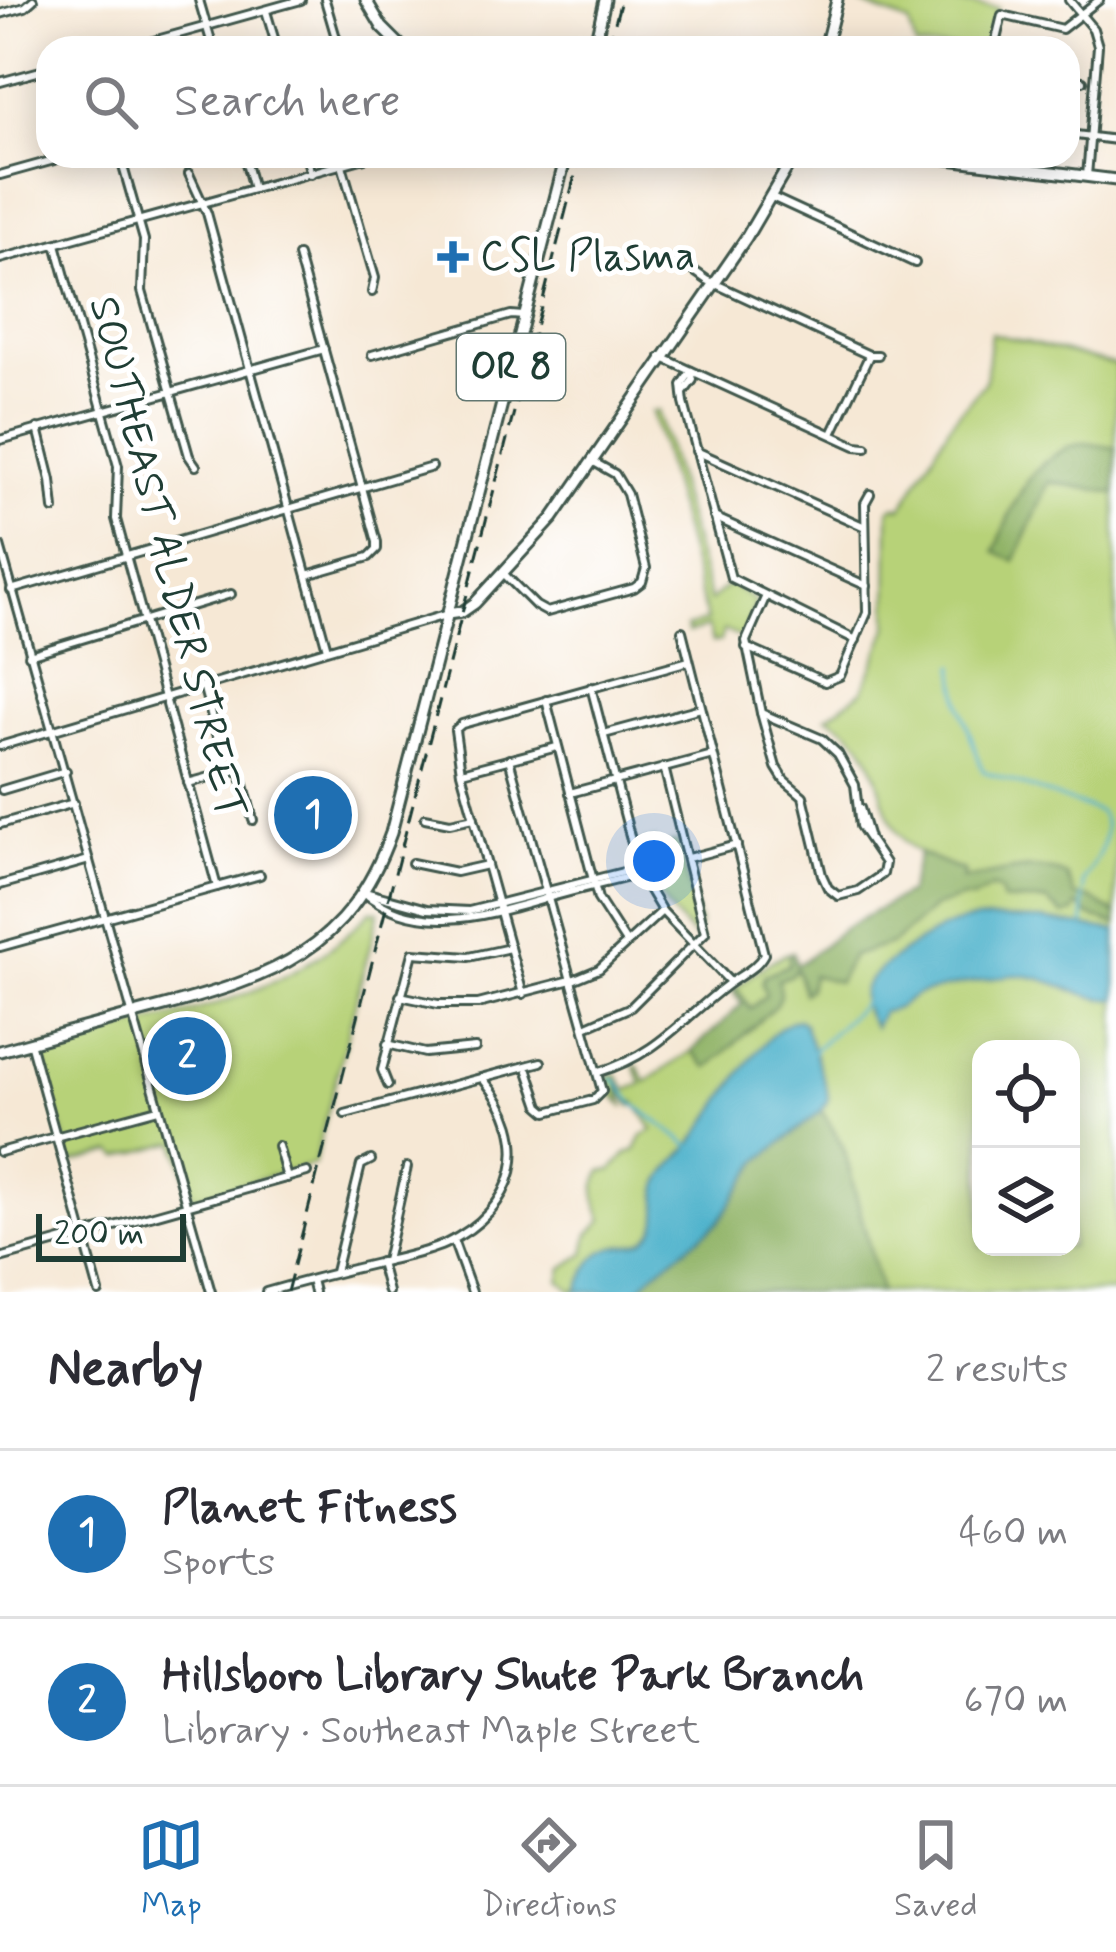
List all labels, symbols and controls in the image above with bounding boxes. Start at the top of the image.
search box [36,36,1080,168]
icon: search [78,69,144,135]
text: Search here [174,73,401,132]
place label: CSL Plasma [480,230,695,285]
marker: CSL Plasma [437,241,469,273]
street label: SOUTHEAST ALDER STREET [74,291,258,825]
road number: OR 8 [457,334,565,400]
pin: 1 [274,770,352,860]
your location [624,831,684,891]
pin: 2 [148,1011,226,1101]
map controls [972,1040,1080,1256]
button: locate [972,1040,1080,1148]
button: layers [972,1148,1080,1256]
scale bar [36,1208,186,1261]
text: 200 m [54,1213,144,1257]
text: Nearby [48,1337,203,1403]
text: 2 results [926,1345,1068,1396]
text: Planet Fitness [162,1479,457,1538]
text: 1 [78,1508,96,1559]
text: 460 m [959,1508,1068,1559]
text: Sports [162,1538,275,1589]
text: Hillsboro Library Shute Park Branch [162,1647,864,1706]
text: 2 [77,1676,97,1727]
text: 670 m [963,1676,1068,1727]
text: Library · Southeast Maple Street [162,1706,700,1757]
tab: Map [138,1812,204,1928]
tab: Directions [481,1812,617,1928]
tab: Saved [894,1812,978,1928]

